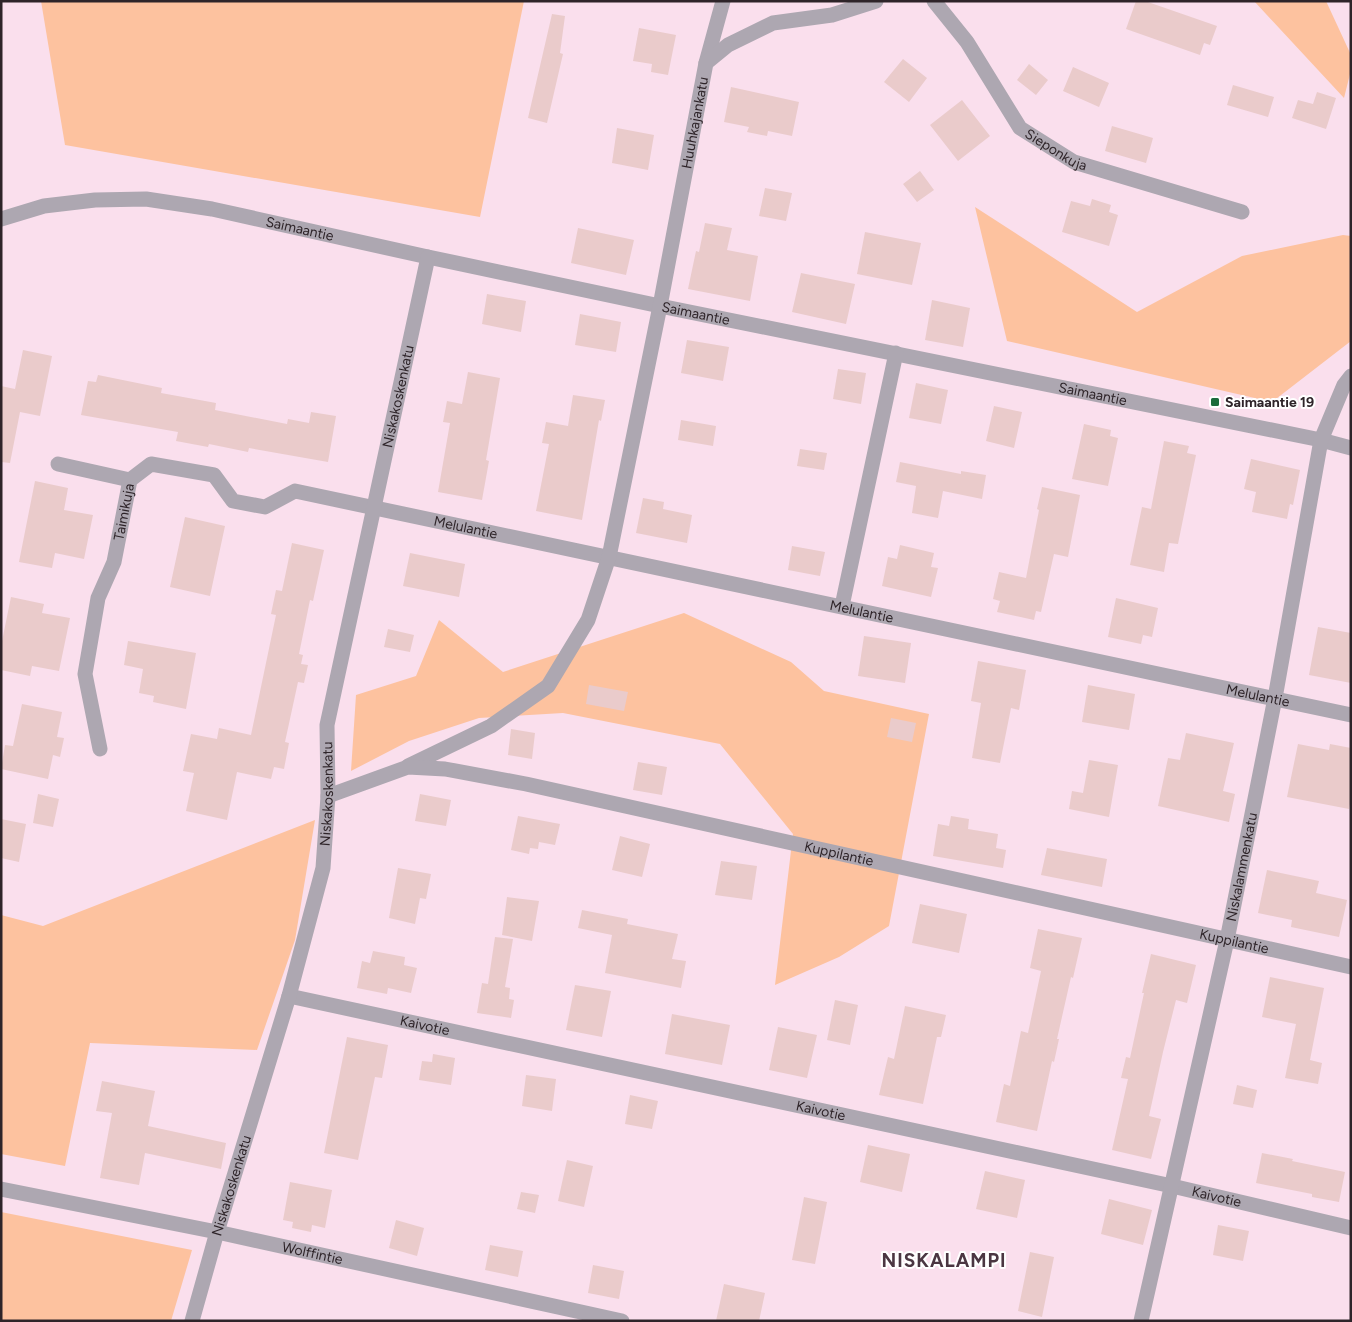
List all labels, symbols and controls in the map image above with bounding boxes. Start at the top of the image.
street label: Huuhkajankatu [678,75,712,170]
street label: Sieponkuja [1022,125,1089,174]
street label: Saimaantie [264,213,336,244]
street label: Saimaantie [660,298,732,329]
street label: Niskakoskenkatu [379,343,417,449]
street label: Saimaantie [1057,379,1129,409]
place label: Saimaantie 19 [1225,394,1314,411]
marker: Saimaantie 19 [1209,396,1221,408]
street label: Taimikuja [110,482,138,542]
street label: Melulantie [432,512,499,542]
street label: Melulantie [828,596,895,626]
street label: Melulantie [1225,680,1292,710]
street label: Niskakoskenkatu [316,741,337,847]
street label: Niskalammenkatu [1222,811,1261,923]
street label: Kuppilantie [803,837,875,869]
street label: Kuppilantie [1198,925,1271,957]
street label: Kaivotie [399,1012,452,1039]
street label: Kaivotie [794,1097,848,1124]
street label: Niskakoskenkatu [208,1133,255,1238]
street label: Kaivotie [1190,1182,1243,1211]
street label: Wolffintie [281,1238,345,1268]
district label: NISKALAMPI [882,1249,1006,1272]

